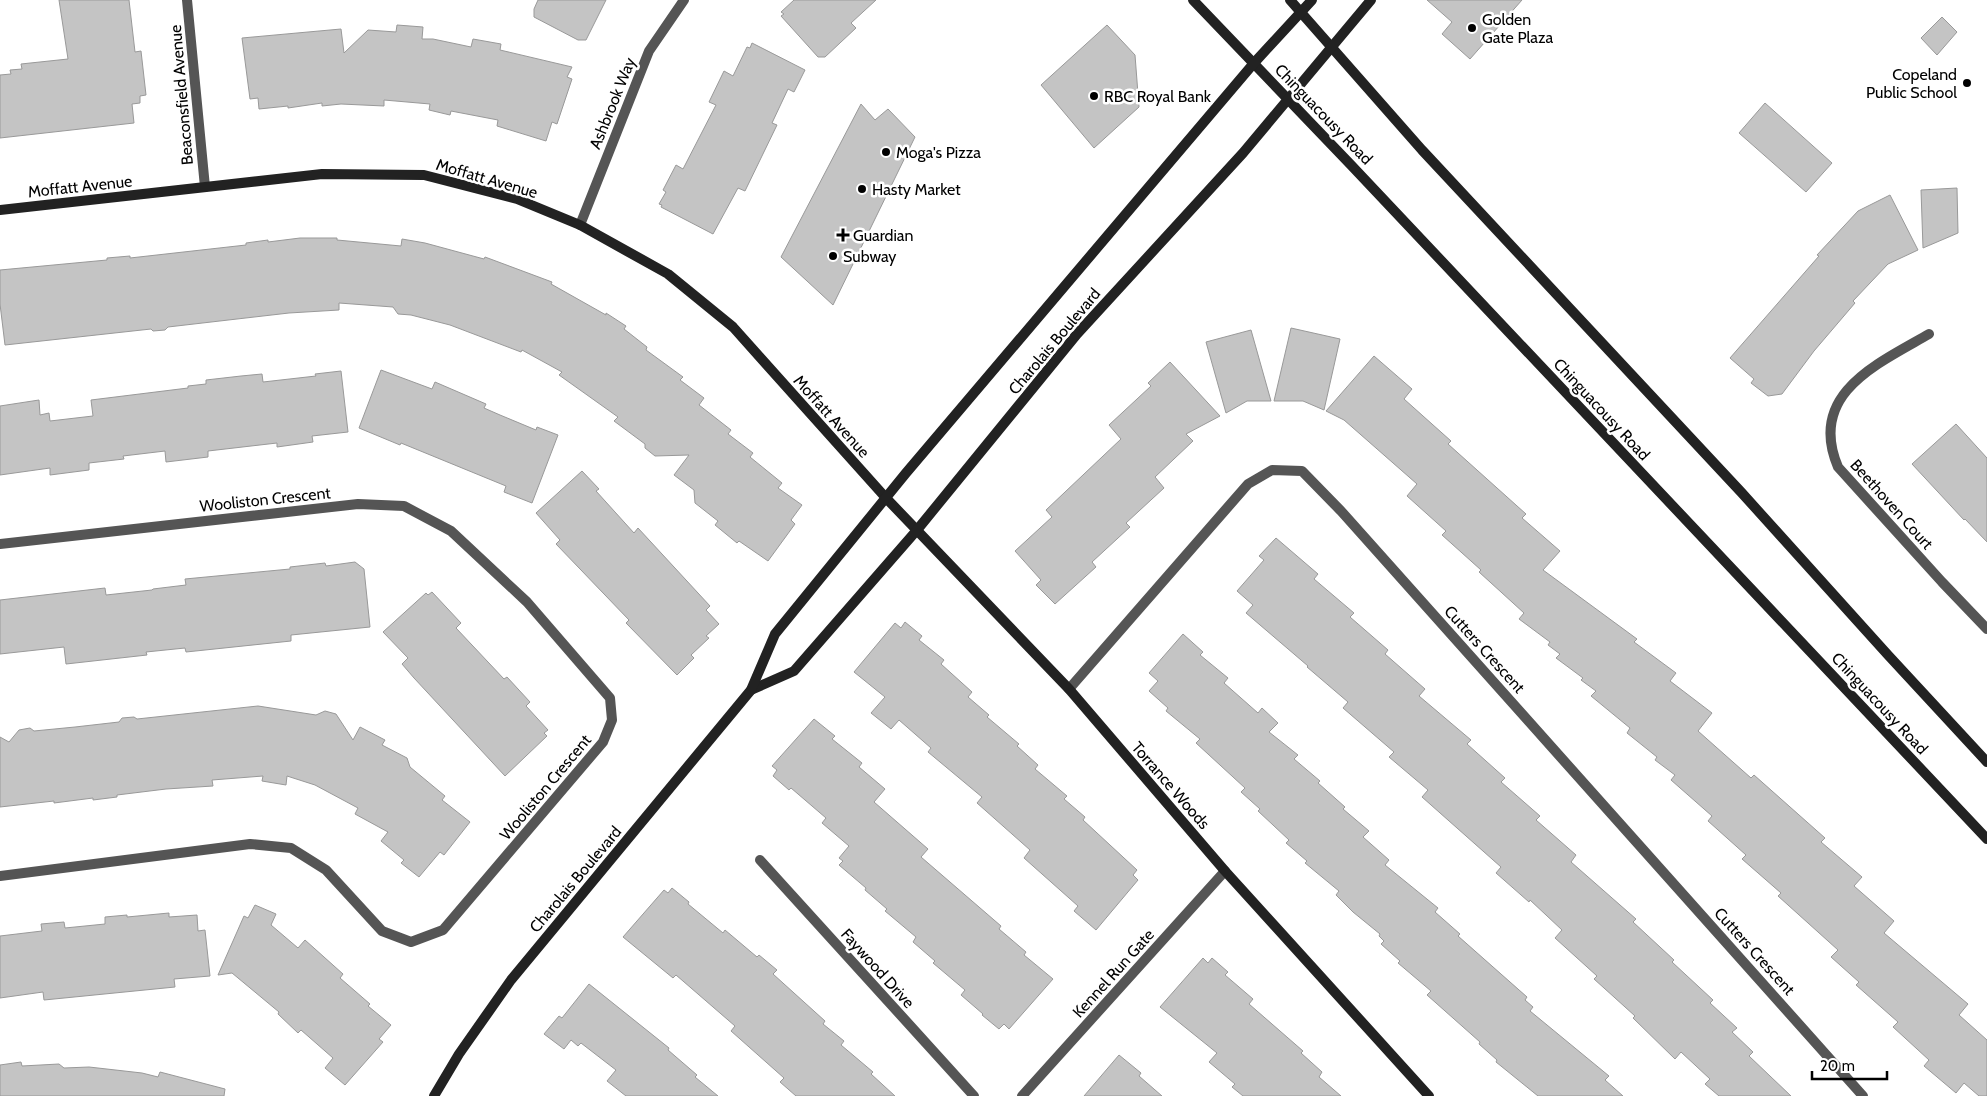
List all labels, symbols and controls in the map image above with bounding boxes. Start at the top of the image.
place label: Golden Gate Plaza [1482,10,1553,47]
marker: Golden Gate Plaza [1466,22,1478,34]
street label: Beaconsfield Avenue [166,24,197,166]
street label: Ashbrook Way [585,55,639,152]
street label: Chinguacousy Road [1271,60,1376,169]
place label: Copeland Public School [1866,65,1957,102]
marker: Copeland Public School [1961,77,1973,89]
place label: RBC Royal Bank [1104,87,1212,106]
marker: RBC Royal Bank [1088,90,1100,102]
place label: Moga's Pizza [896,143,981,162]
marker: Moga's Pizza [880,146,892,158]
street label: Moffatt Avenue [434,155,540,202]
street label: Moffatt Avenue [27,172,133,201]
place label: Hasty Market [872,180,961,199]
marker: Hasty Market [856,183,868,195]
place label: Guardian [853,226,914,245]
marker: Guardian [837,229,849,241]
place label: Subway [843,247,896,266]
marker: Subway [827,250,839,262]
street label: Charolais Boulevard [1004,284,1104,398]
street label: Chinguacousy Road [1550,355,1654,464]
street label: Moffatt Avenue [790,371,874,462]
street label: Beethoven Court [1846,455,1937,554]
street label: Wooliston Crescent [199,483,332,516]
street label: Cutters Crescent [1440,602,1529,697]
street label: Chinguacousy Road [1828,649,1932,758]
street label: Wooliston Crescent [496,730,595,844]
street label: Torrance Woods [1128,738,1214,833]
street label: Charolais Boulevard [525,822,625,936]
street label: Cutters Crescent [1710,904,1799,999]
street label: Faywood Drive [837,925,918,1012]
street label: Kennel Run Gate [1069,925,1158,1021]
scale bar [1812,1048,1887,1080]
text: 20 m [1820,1057,1855,1075]

